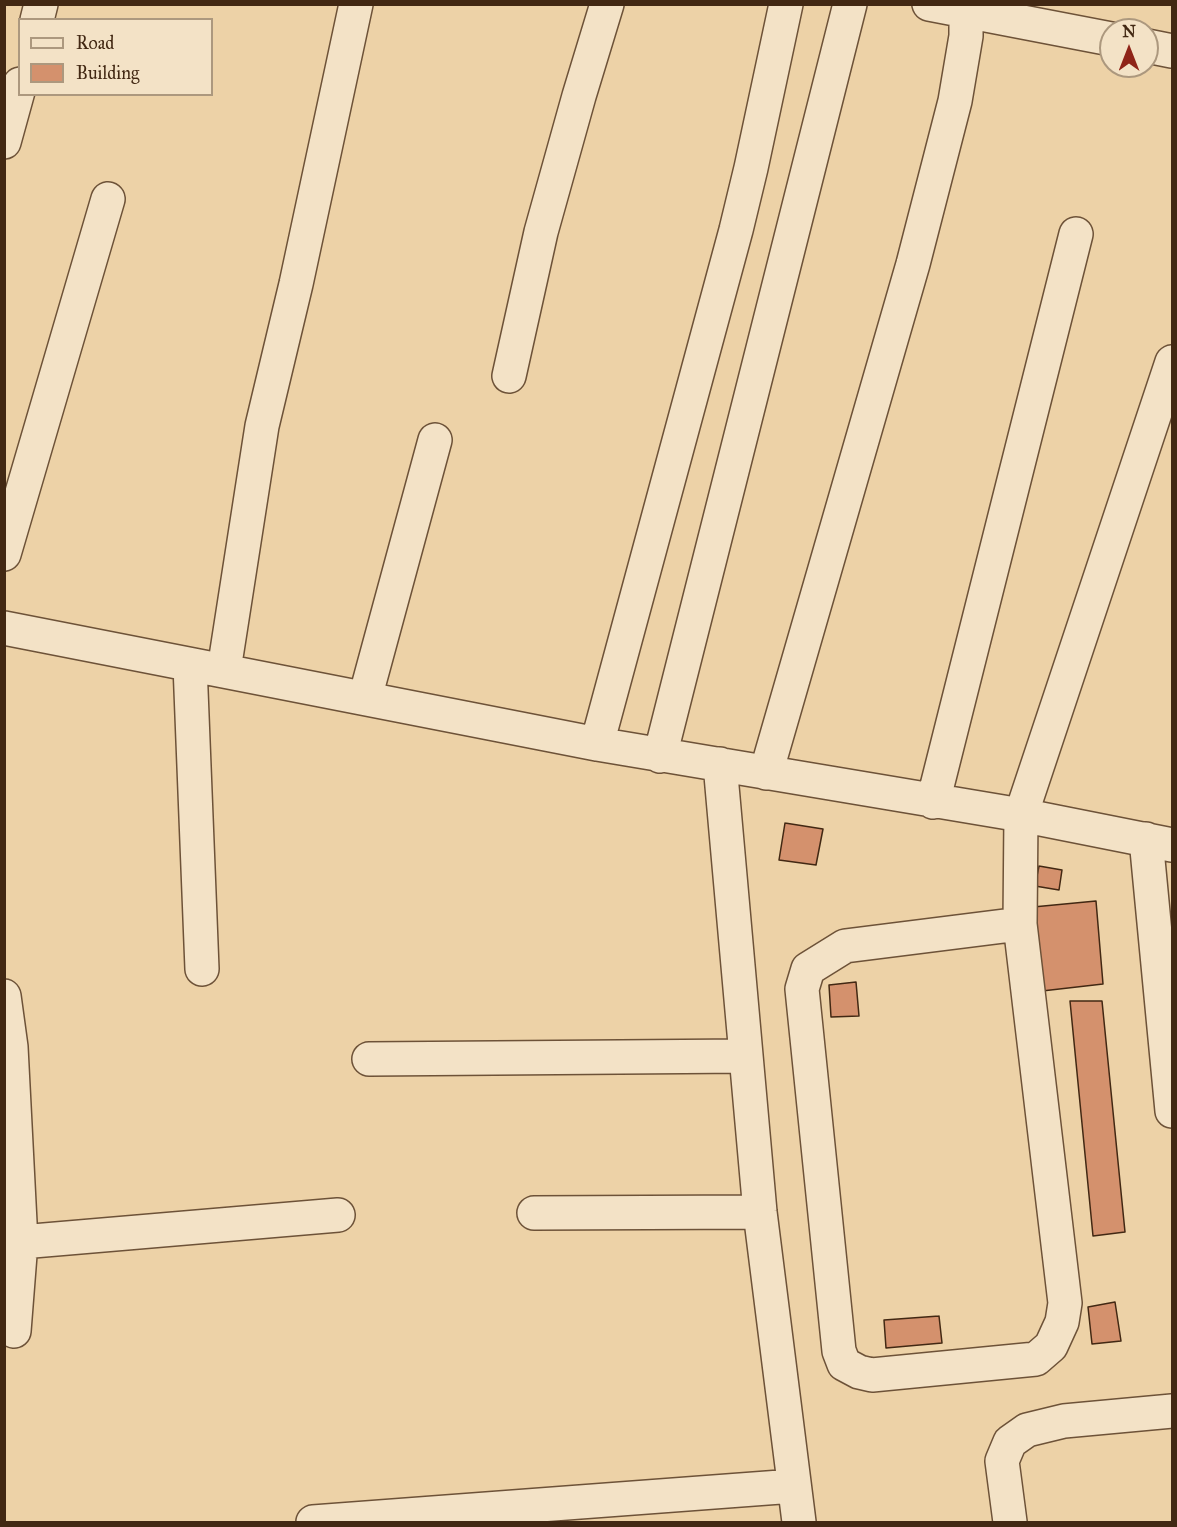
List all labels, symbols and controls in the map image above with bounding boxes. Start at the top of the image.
legend [18,18,213,96]
north arrow [1099,18,1159,78]
text: N [1122,22,1136,41]
text: Road [76,32,114,54]
text: Building [76,62,139,84]

